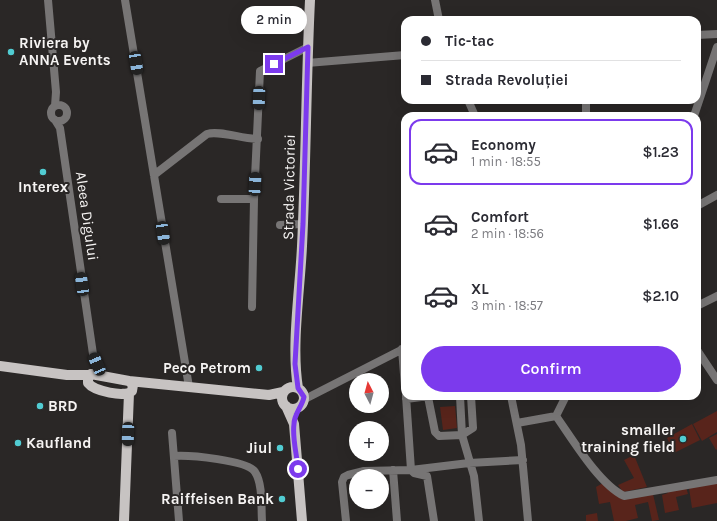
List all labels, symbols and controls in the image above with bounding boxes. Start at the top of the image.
callout: 2 min [241,6,307,34]
text: 2 min [256,12,292,27]
text: Tic-tac [445,32,494,50]
place label: Riviera by ANNA Events [19,34,111,69]
marker: Riviera by ANNA Events [6,47,16,57]
car [128,50,144,76]
route end [265,55,283,73]
text: Strada Revoluției [445,71,568,89]
car [253,86,265,110]
street label: Strada Victoriei [279,134,299,240]
icon: car [423,134,459,170]
text: Economy [471,136,536,154]
text: $1.23 [642,143,679,161]
text: 1 min · 18:55 [471,154,541,169]
marker: Interex [38,167,48,177]
street label: Aleea Digului [72,170,102,262]
car [248,172,262,196]
place label: Interex [18,178,69,196]
icon: car [423,206,459,242]
text: Comfort [471,208,529,226]
text: $1.66 [643,215,679,233]
car [155,220,171,246]
text: 2 min · 18:56 [471,226,544,241]
car [74,271,90,297]
icon: car [423,278,459,314]
text: XL [471,280,489,298]
text: $2.10 [642,287,679,305]
text: 3 min · 18:57 [471,298,543,313]
button: Confirm [421,346,681,392]
car [87,351,107,377]
place label: Peco Petrom [163,359,251,377]
marker: Peco Petrom [254,363,264,373]
north arrow [349,373,389,413]
map controls [349,373,389,509]
place label: BRD [48,397,78,415]
marker: BRD [35,401,45,411]
button: + [349,421,389,461]
place label: smaller training field [581,421,675,456]
car [122,422,134,446]
place label: Kaufland [26,434,91,452]
marker: smaller training field [678,434,688,444]
marker: Kaufland [13,438,23,448]
place label: Jiul [246,439,272,457]
marker: Jiul [275,443,285,453]
route start [289,460,307,478]
button: − [349,469,389,509]
place label: Raiffeisen Bank [161,490,274,508]
marker: Raiffeisen Bank [277,494,287,504]

